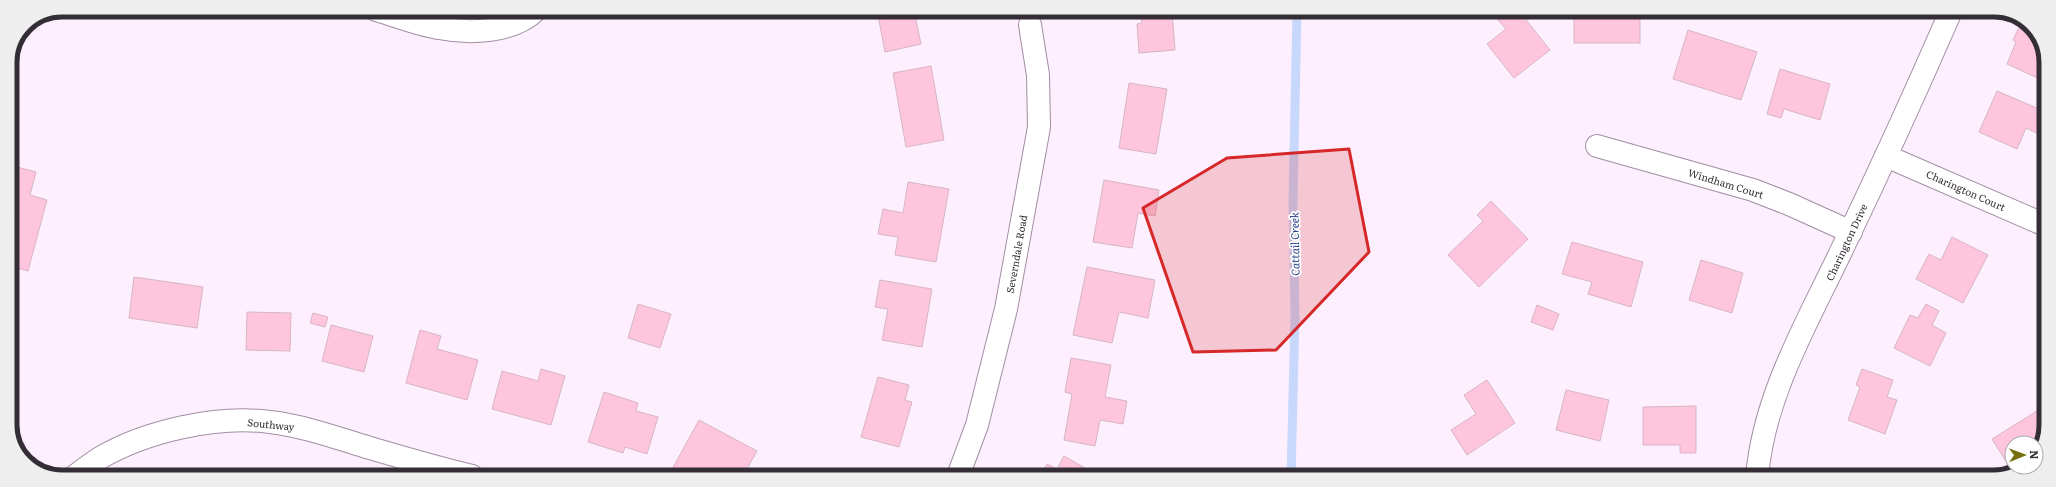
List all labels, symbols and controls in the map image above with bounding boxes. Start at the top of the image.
street label: Windham Court [1686,164,1766,202]
street label: Charington Court [1924,166,2008,214]
street label: Charington Drive [1822,201,1870,283]
water label: Cattail Creek [1285,212,1303,276]
street label: Severndale Road [1002,214,1030,294]
street label: Southway [247,414,296,434]
north arrow [2004,435,2044,475]
text: N [2027,450,2043,460]

